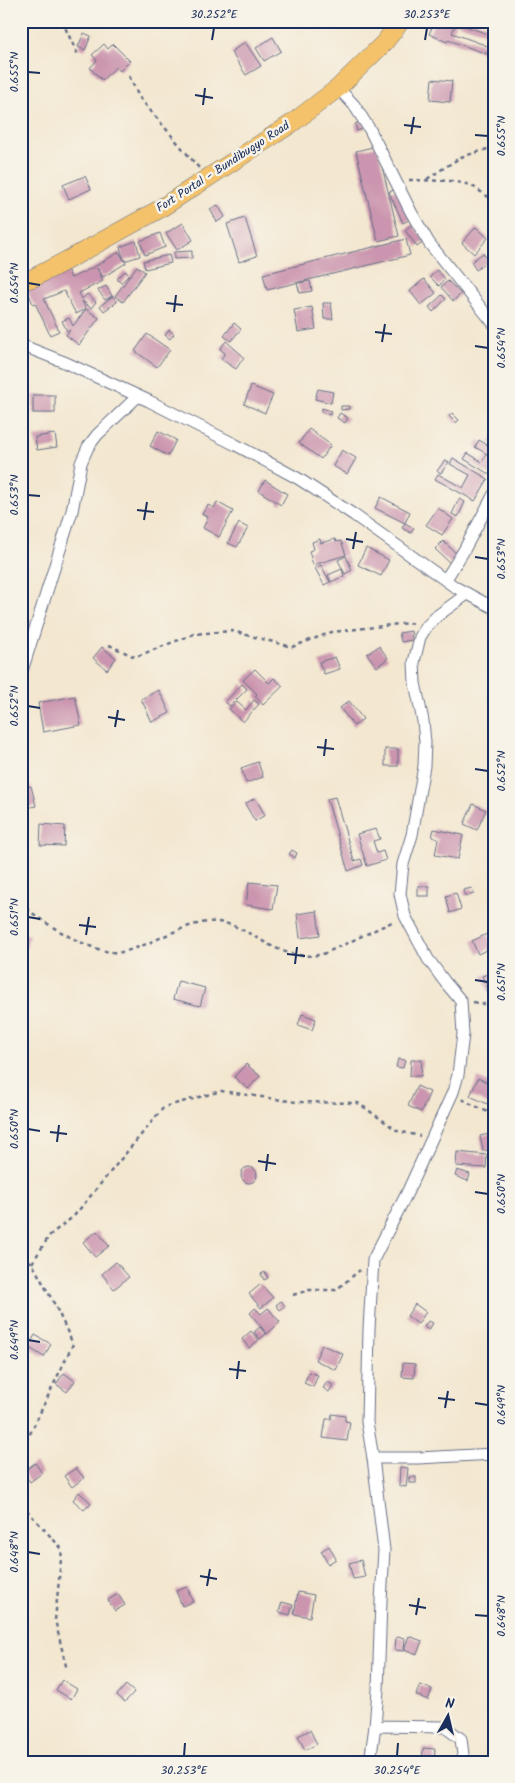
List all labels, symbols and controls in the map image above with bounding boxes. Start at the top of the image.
text: 30.252°E [190,5,239,24]
text: 30.253°E [403,5,452,24]
text: 0.655°N [5,52,24,92]
street label: Fort Portal - Bundibugyo Road [153,116,294,217]
text: 0.655°N [492,116,511,156]
text: 0.654°N [5,263,24,303]
text: 0.654°N [492,328,511,368]
text: 0.653°N [5,474,24,516]
text: 0.653°N [492,538,511,580]
text: 0.652°N [5,685,24,727]
text: 0.652°N [492,750,511,792]
text: 0.651°N [5,898,24,936]
text: 0.651°N [492,963,511,1001]
text: 0.650°N [5,1109,24,1149]
text: 0.650°N [492,1174,511,1214]
text: 0.649°N [5,1320,24,1360]
text: 0.649°N [492,1385,511,1425]
text: 0.648°N [5,1531,24,1573]
text: 0.648°N [492,1595,511,1637]
north arrow [422,1690,472,1740]
text: N [444,1693,456,1716]
text: 30.253°E [160,1761,209,1780]
text: 30.254°E [374,1761,421,1780]

